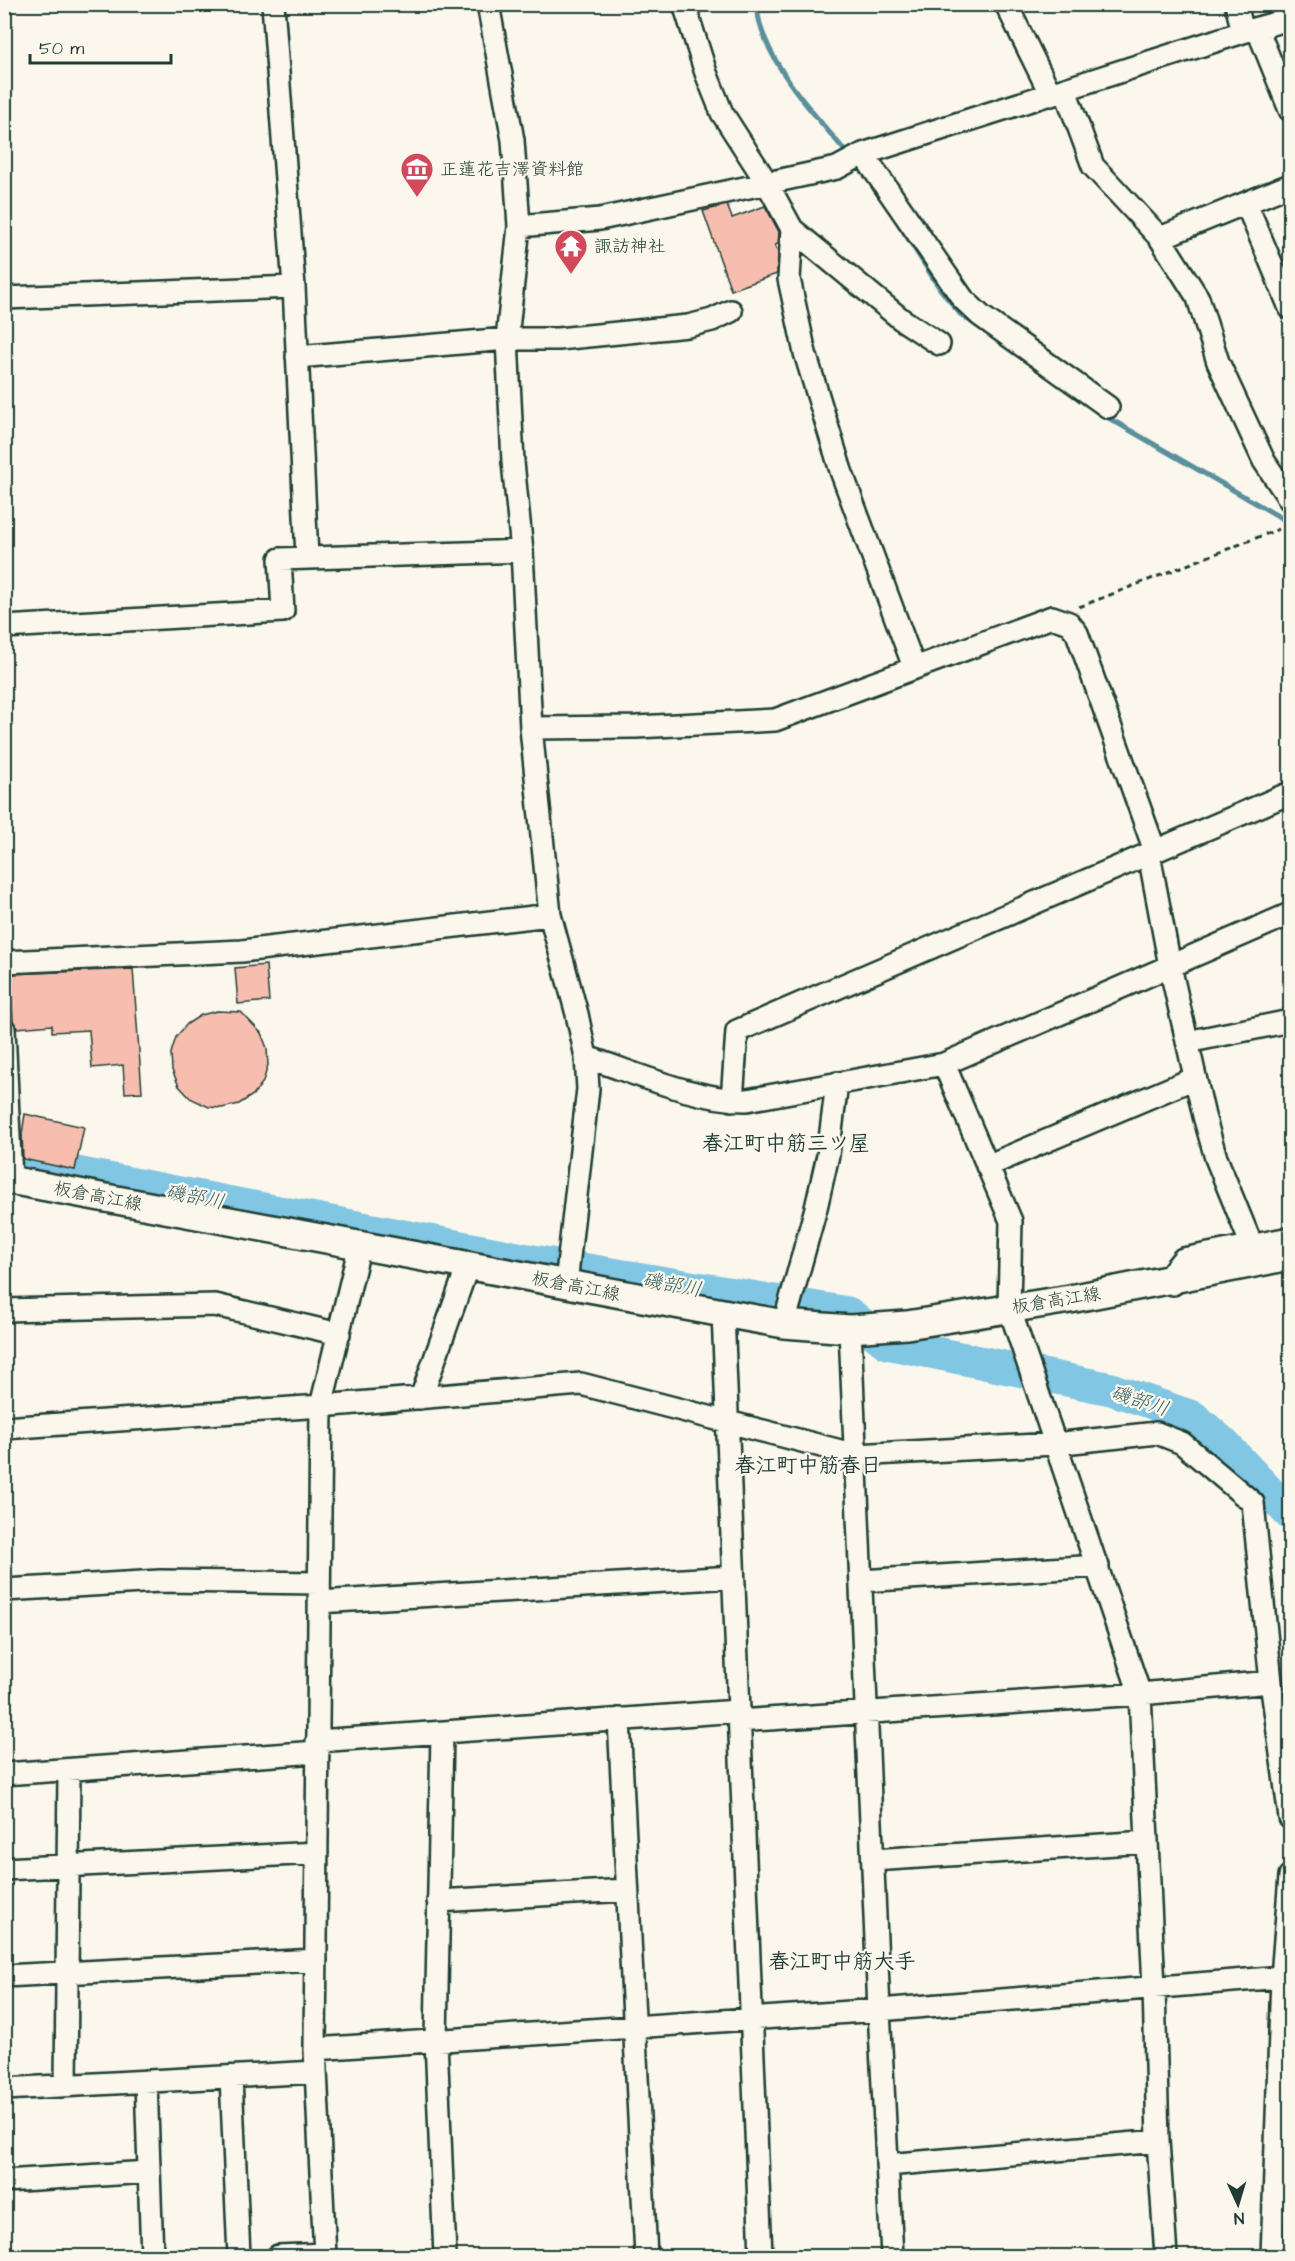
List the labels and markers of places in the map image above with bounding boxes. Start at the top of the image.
museum icon: 正蓮花吉澤資料館 [399,151,435,198]
place label: 正蓮花吉澤資料館 [440,157,584,182]
temple icon: 諏訪神社 [553,228,589,275]
place label: 諏訪神社 [594,234,666,259]

